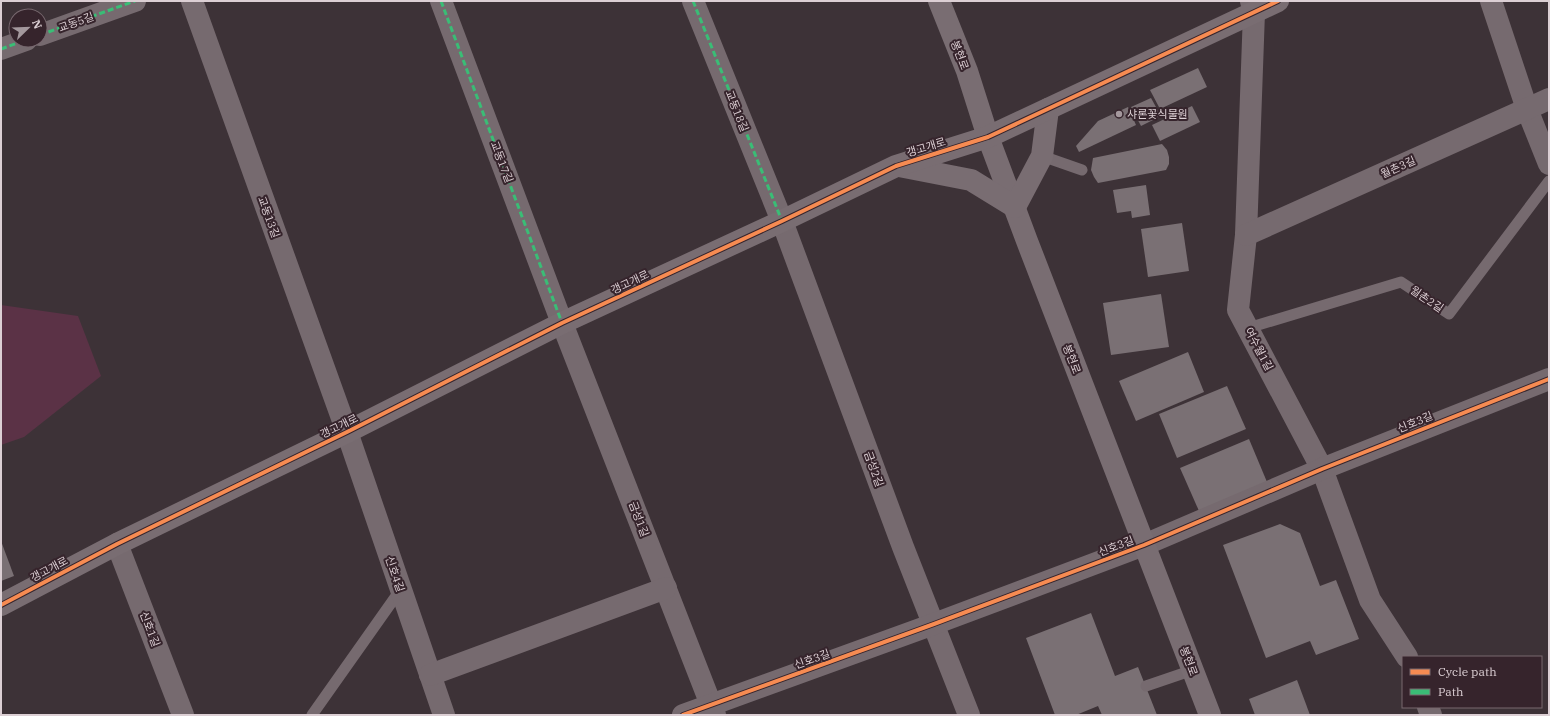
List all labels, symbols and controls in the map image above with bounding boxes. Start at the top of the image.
north arrow [8,8,48,48]
street label: 교동5길 [56,9,96,35]
text: N [29,17,45,31]
street label: 봉현로 [948,38,972,72]
street label: 교동18길 [722,88,752,134]
place label: 샤론꽃식물원 [1127,107,1188,121]
marker: 샤론꽃식물원 [1114,109,1124,119]
street label: 갱고개로 [905,134,947,160]
street label: 교동17길 [488,139,516,185]
street label: 월촌3길 [1378,153,1418,181]
street label: 교동13길 [255,194,283,240]
street label: 갱고개로 [609,267,651,297]
street label: 월촌2길 [1408,283,1446,315]
street label: 여수월1길 [1242,325,1276,373]
street label: 봉현로 [1060,342,1084,376]
street label: 신호3길 [1395,409,1435,435]
street label: 갱고개로 [318,411,360,441]
street label: 금성2길 [861,449,887,489]
street label: 금성1길 [626,499,652,539]
street label: 신호3길 [1096,533,1136,559]
street label: 갱고개로 [28,553,70,585]
street label: 신호4길 [382,554,408,594]
street label: 신호1길 [137,609,163,649]
street label: 봉현로 [1177,644,1201,678]
street label: 신호3길 [792,646,832,672]
legend [1402,656,1542,708]
text: Cycle path [1438,664,1497,679]
text: Path [1438,684,1464,699]

